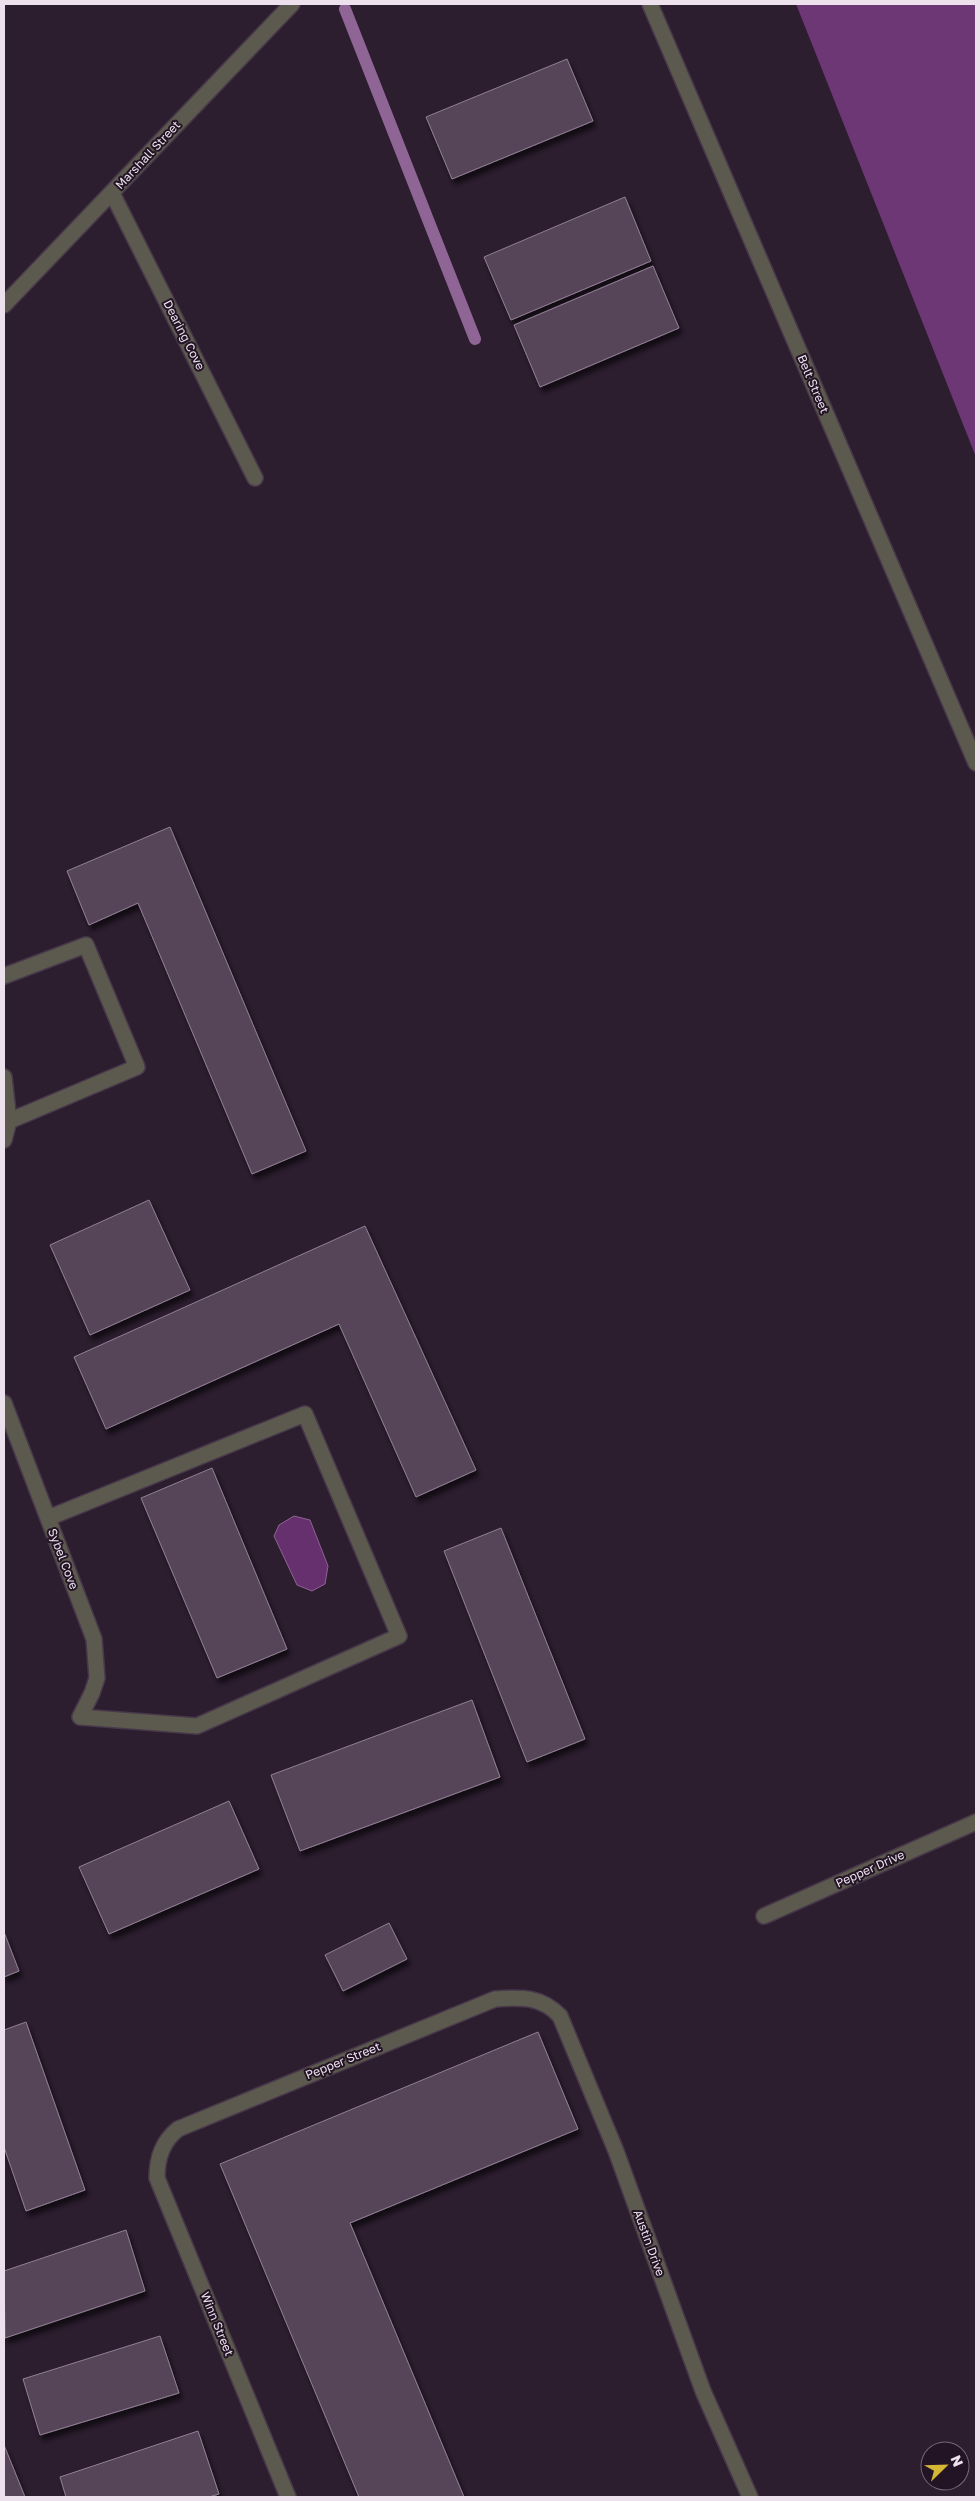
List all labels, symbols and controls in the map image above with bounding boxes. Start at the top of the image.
street label: Marshall Street [112,117,183,192]
street label: Dearing Cove [160,297,208,372]
street label: Belt Street [794,352,833,415]
street label: Sybel Cove [45,1526,82,1591]
street label: Pepper Drive [833,1847,907,1890]
street label: Pepper Street [303,2039,383,2082]
street label: Austin Drive [631,2208,668,2278]
street label: Winn Street [198,2289,237,2358]
north arrow [920,2441,970,2491]
text: N [948,2453,967,2469]

